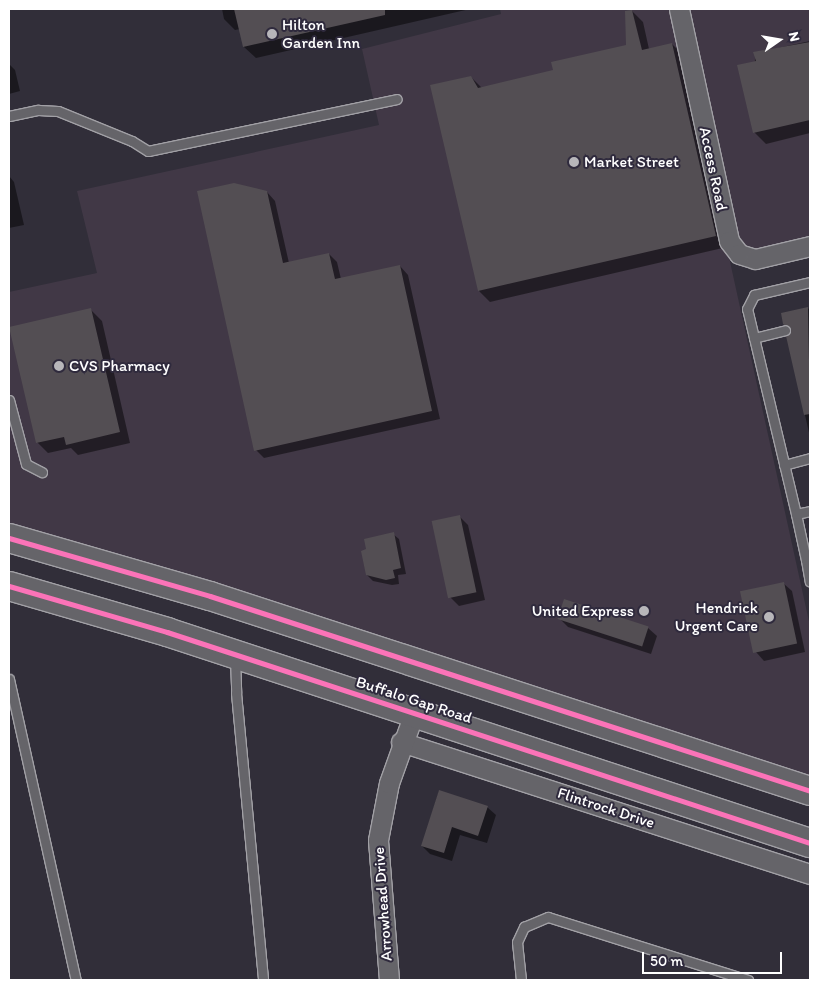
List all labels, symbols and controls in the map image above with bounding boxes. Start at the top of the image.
place label: Hilton Garden Inn [282,15,360,53]
north arrow [754,15,804,65]
marker: Hilton Garden Inn [266,28,278,40]
text: N [785,30,803,43]
street label: Access Road [695,125,731,213]
place label: Market Street [584,152,679,172]
marker: Market Street [568,156,580,168]
place label: CVS Pharmacy [69,356,170,376]
marker: CVS Pharmacy [53,360,65,372]
place label: Hendrick Urgent Care [674,598,758,636]
place label: United Express [532,601,634,621]
marker: United Express [638,605,650,617]
marker: Hendrick Urgent Care [762,610,776,624]
street label: Buffalo Gap Road [354,672,474,728]
street label: Flintrock Drive [555,783,657,833]
street label: Arrowhead Drive [369,846,397,962]
scale bar [644,942,784,974]
text: 50 m [650,952,683,970]

